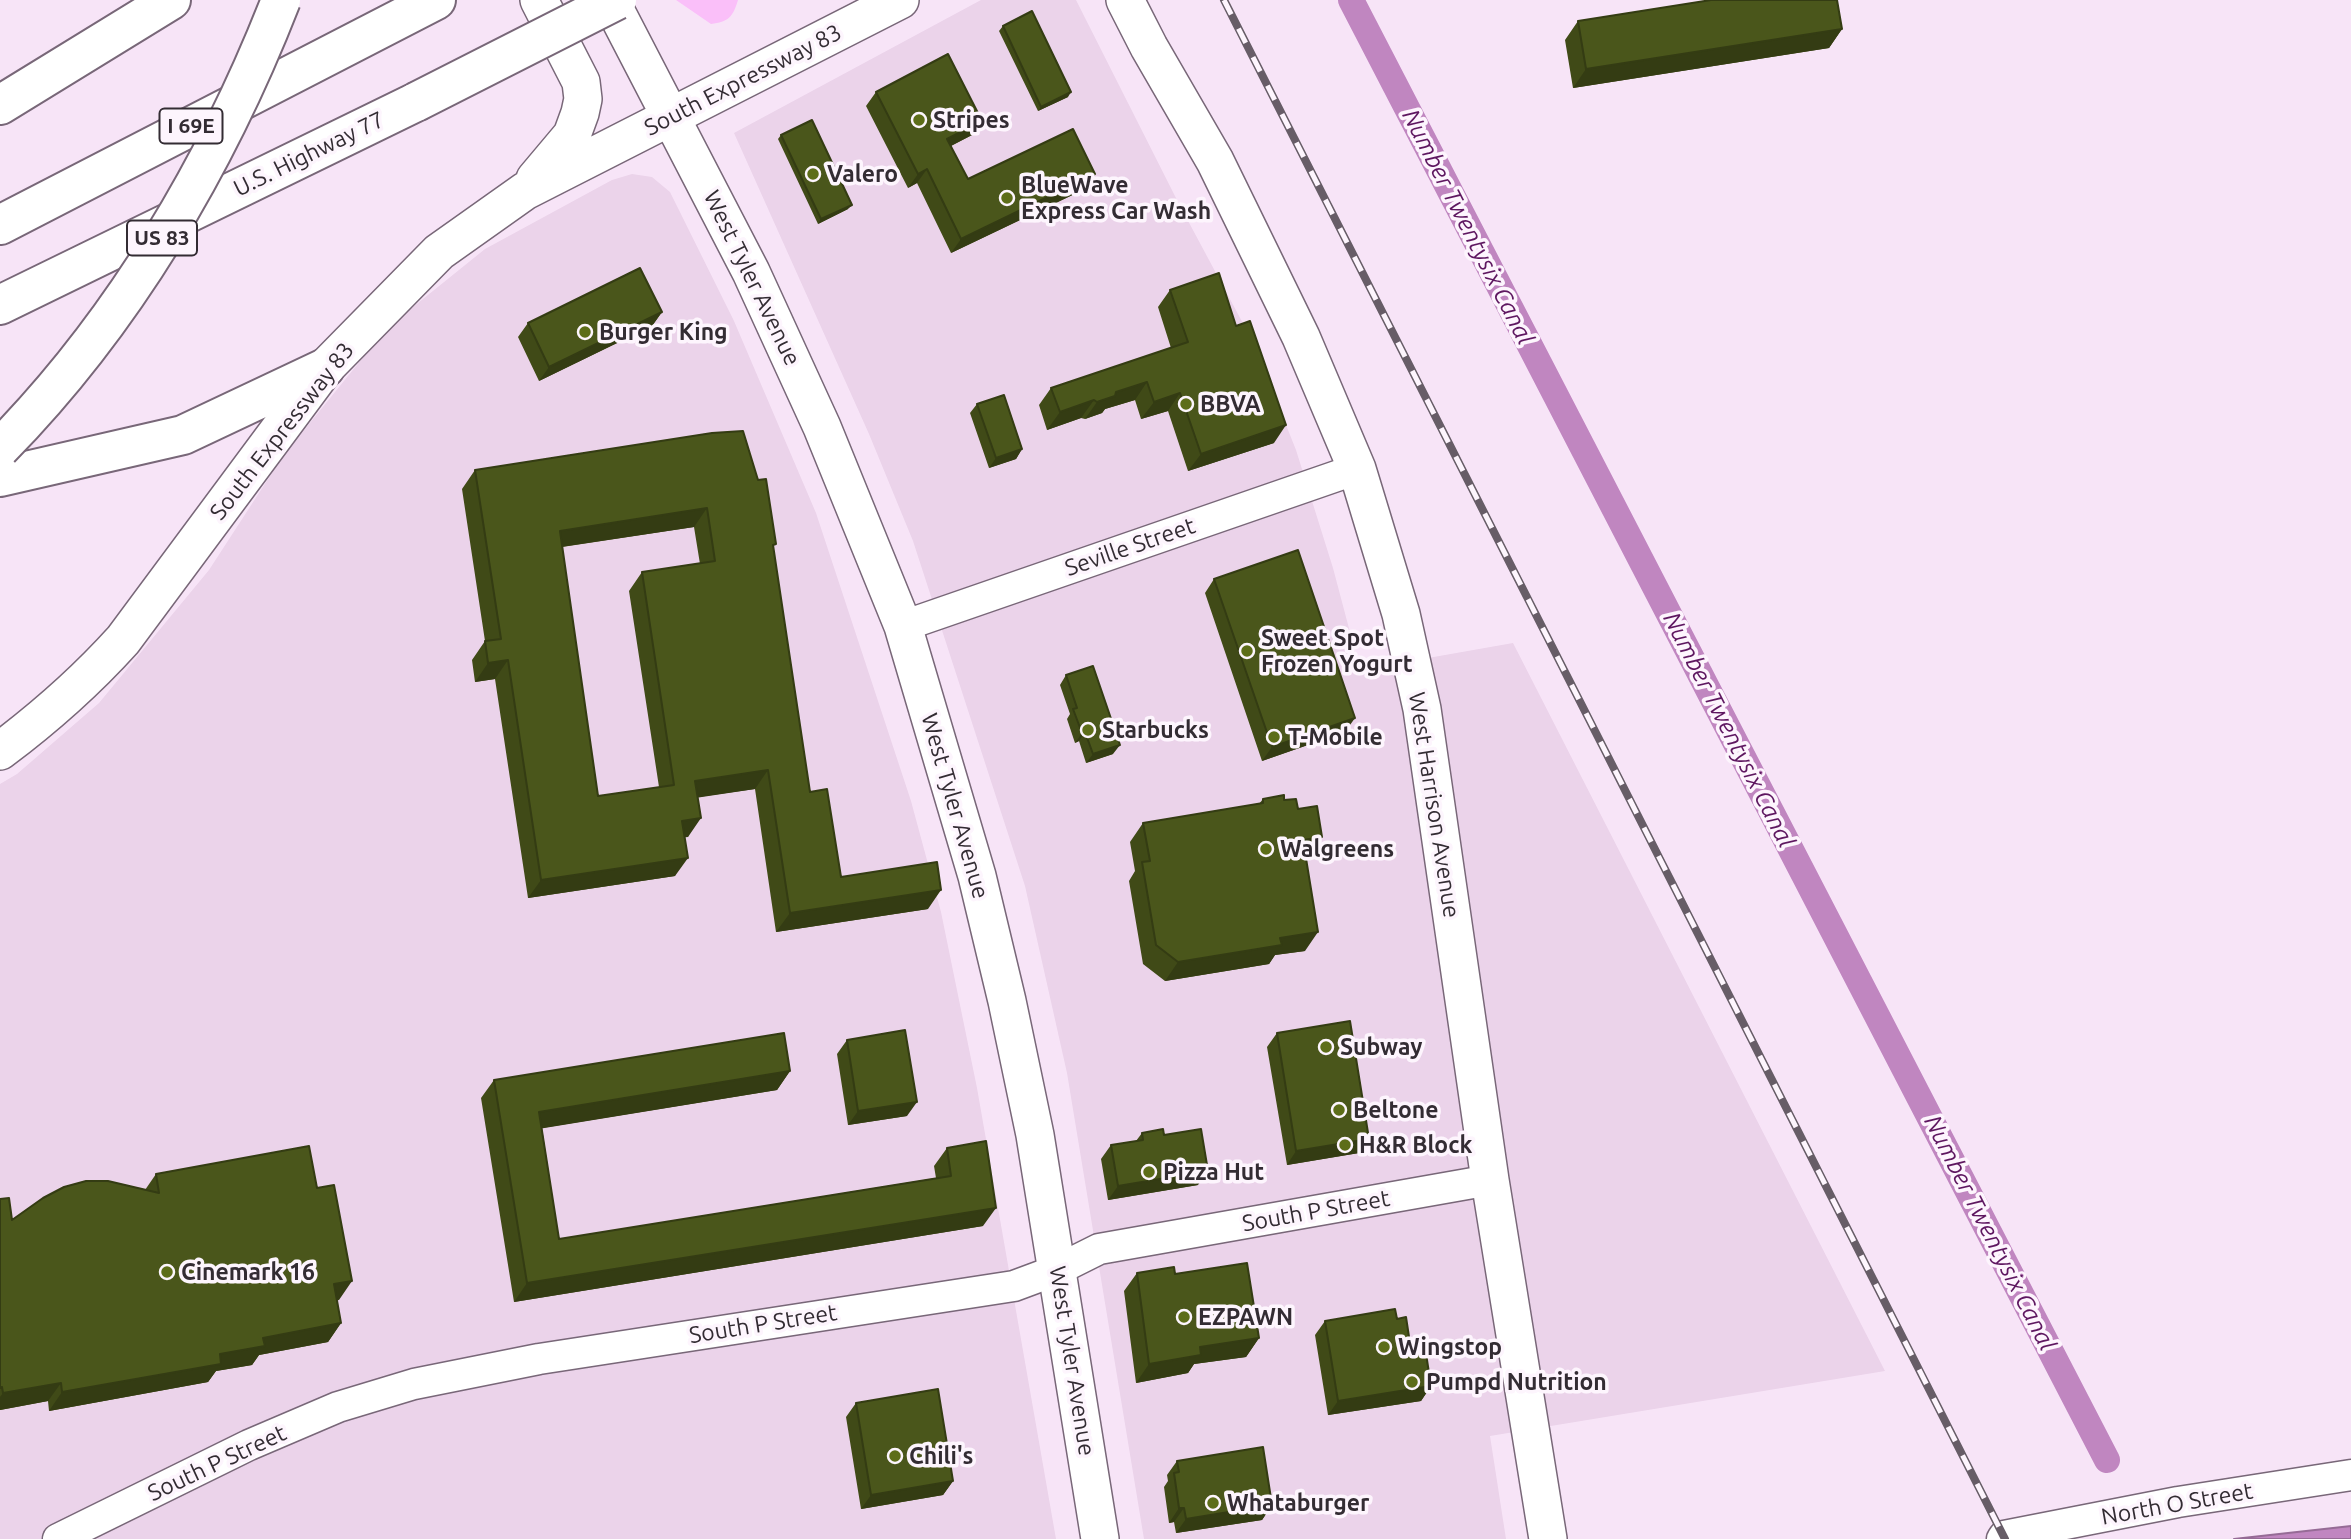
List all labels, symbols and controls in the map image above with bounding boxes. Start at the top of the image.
street label: South Expressway 83 [640,18,846,142]
water label: Number Twentysix Canal [1396,104,1540,350]
street label: U.S. Highway 77 [229,106,389,202]
place label: Stripes [933,106,1010,134]
road number: I 69E [160,108,222,144]
marker: Stripes [911,112,927,128]
place label: Valero [827,160,898,188]
marker: Valero [805,166,821,182]
place label: BlueWave Express Car Wash [1021,171,1211,225]
street label: West Tyler Avenue [698,186,806,370]
marker: BlueWave Express Car Wash [999,190,1015,206]
road number: US 83 [127,220,197,256]
place label: Burger King [599,318,728,346]
marker: Burger King [577,324,593,340]
street label: South Expressway 83 [204,337,360,525]
place label: BBVA [1200,390,1261,418]
marker: BBVA [1178,396,1194,412]
street label: Seville Street [1061,512,1199,582]
water label: Number Twentysix Canal [1657,607,1801,853]
place label: Sweet Spot Frozen Yogurt [1261,624,1413,678]
marker: Sweet Spot Frozen Yogurt [1239,643,1255,659]
street label: West Harrison Avenue [1403,690,1465,920]
street label: West Tyler Avenue [915,710,995,902]
place label: Starbucks [1102,716,1209,744]
marker: Starbucks [1080,722,1096,738]
place label: T-Mobile [1288,723,1383,751]
marker: T-Mobile [1266,729,1282,745]
place label: Walgreens [1280,835,1394,863]
marker: Walgreens [1258,841,1274,857]
place label: Subway [1340,1033,1422,1061]
marker: Subway [1318,1039,1334,1055]
place label: Beltone [1353,1096,1439,1124]
marker: Beltone [1331,1102,1347,1118]
water label: Number Twentysix Canal [1918,1110,2062,1356]
place label: H&R Block [1359,1131,1472,1159]
marker: H&R Block [1337,1137,1353,1153]
place label: Pizza Hut [1163,1158,1264,1186]
marker: Pizza Hut [1141,1164,1157,1180]
street label: South P Street [1240,1184,1392,1238]
place label: Cinemark 16 [181,1258,315,1286]
marker: Cinemark 16 [159,1264,175,1280]
street label: West Tyler Avenue [1043,1264,1101,1458]
street label: South P Street [687,1299,839,1349]
place label: EZPAWN [1198,1303,1293,1331]
marker: EZPAWN [1176,1309,1192,1325]
place label: Wingstop [1398,1333,1502,1361]
marker: Wingstop [1376,1339,1392,1355]
place label: Pumpd Nutrition [1426,1368,1607,1396]
marker: Pumpd Nutrition [1404,1374,1420,1390]
street label: South P Street [144,1419,290,1507]
place label: Chili's [909,1442,973,1470]
marker: Chili's [887,1448,903,1464]
street label: North O Street [2099,1477,2255,1531]
place label: Whataburger [1227,1489,1369,1517]
marker: Whataburger [1205,1495,1221,1511]

